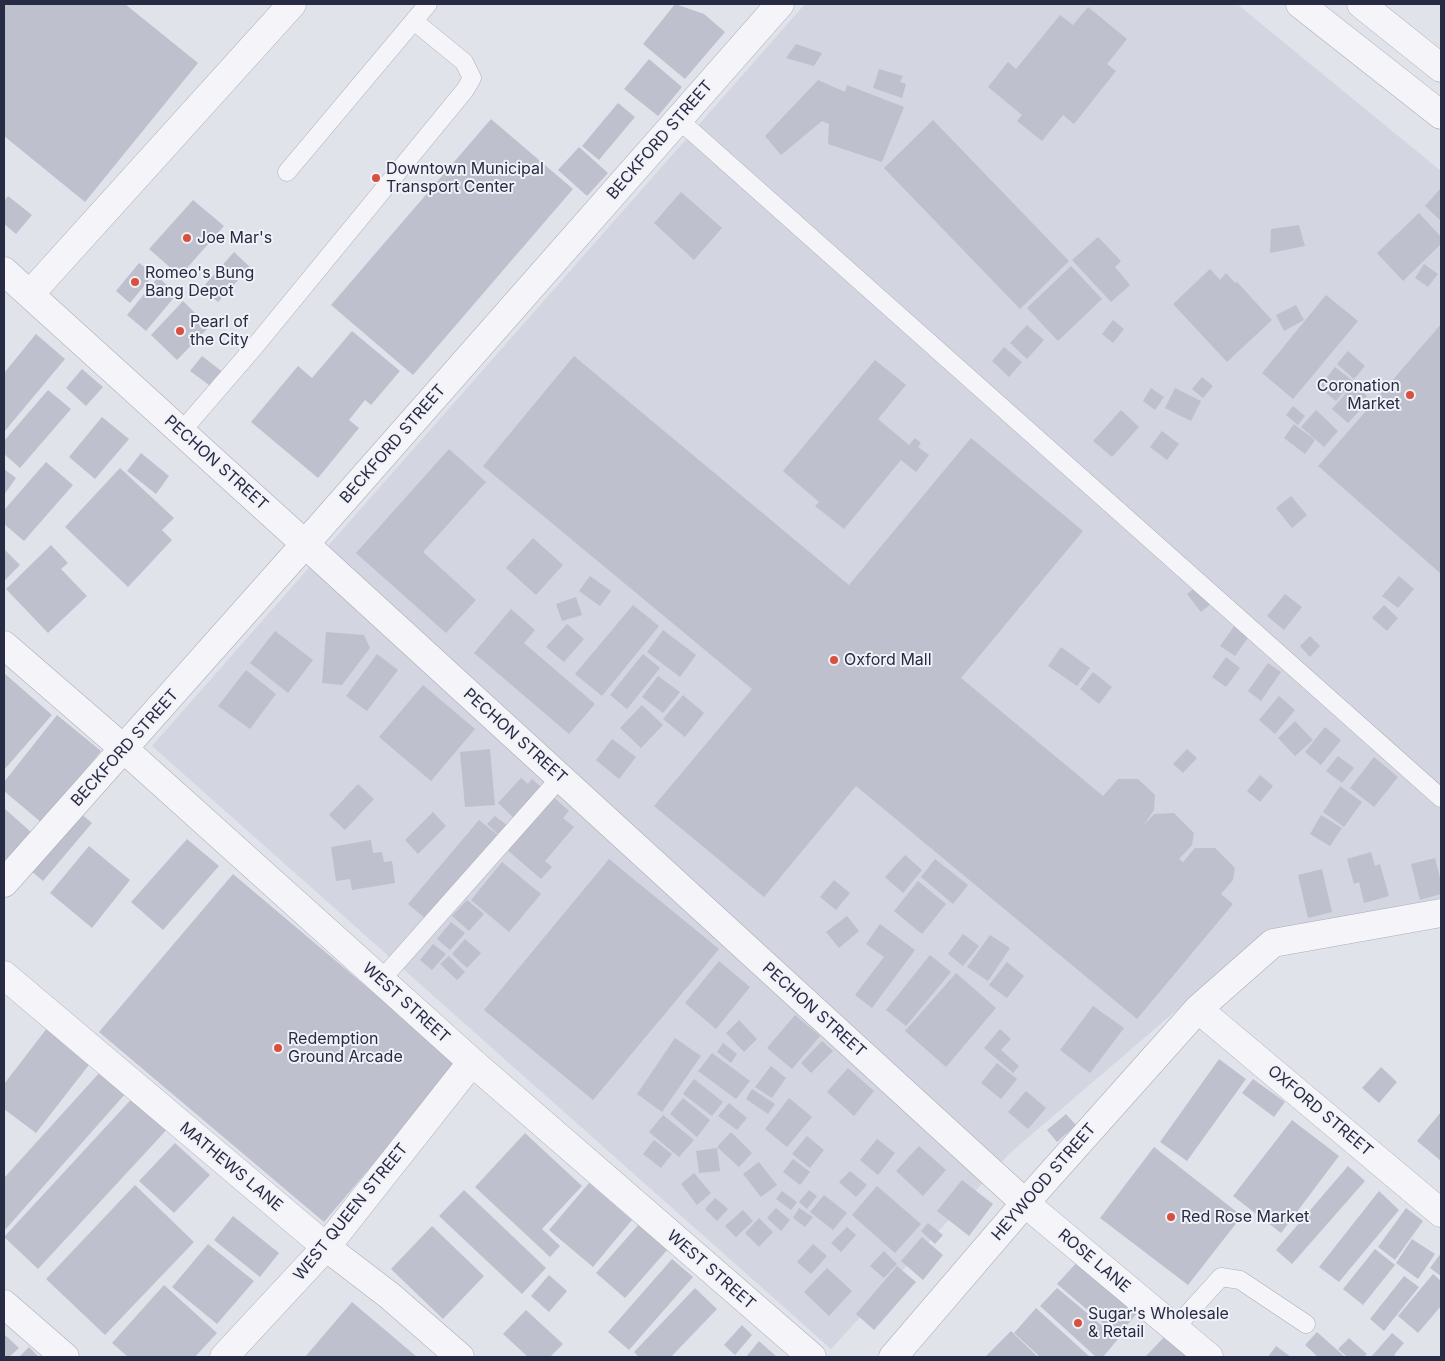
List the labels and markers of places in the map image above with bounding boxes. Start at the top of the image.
place label: Downtown Municipal Transport Center [386,159,544,197]
marker: Downtown Municipal Transport Center [370,172,382,184]
place label: Joe Mar's [197,228,272,248]
marker: Joe Mar's [181,232,193,244]
place label: Romeo's Bung Bang Depot [145,263,254,301]
marker: Romeo's Bung Bang Depot [129,276,141,288]
place label: Pearl of the City [190,312,249,350]
marker: Pearl of the City [174,325,186,337]
place label: Coronation Market [1317,376,1400,414]
marker: Coronation Market [1404,389,1416,401]
place label: Oxford Mall [844,650,932,670]
marker: Oxford Mall [828,654,840,666]
place label: Redemption Ground Arcade [288,1029,403,1067]
marker: Redemption Ground Arcade [272,1042,284,1054]
place label: Red Rose Market [1181,1207,1309,1227]
marker: Red Rose Market [1165,1211,1177,1223]
place label: Sugar's Wholesale & Retail [1088,1304,1229,1342]
marker: Sugar's Wholesale & Retail [1072,1317,1084,1329]

